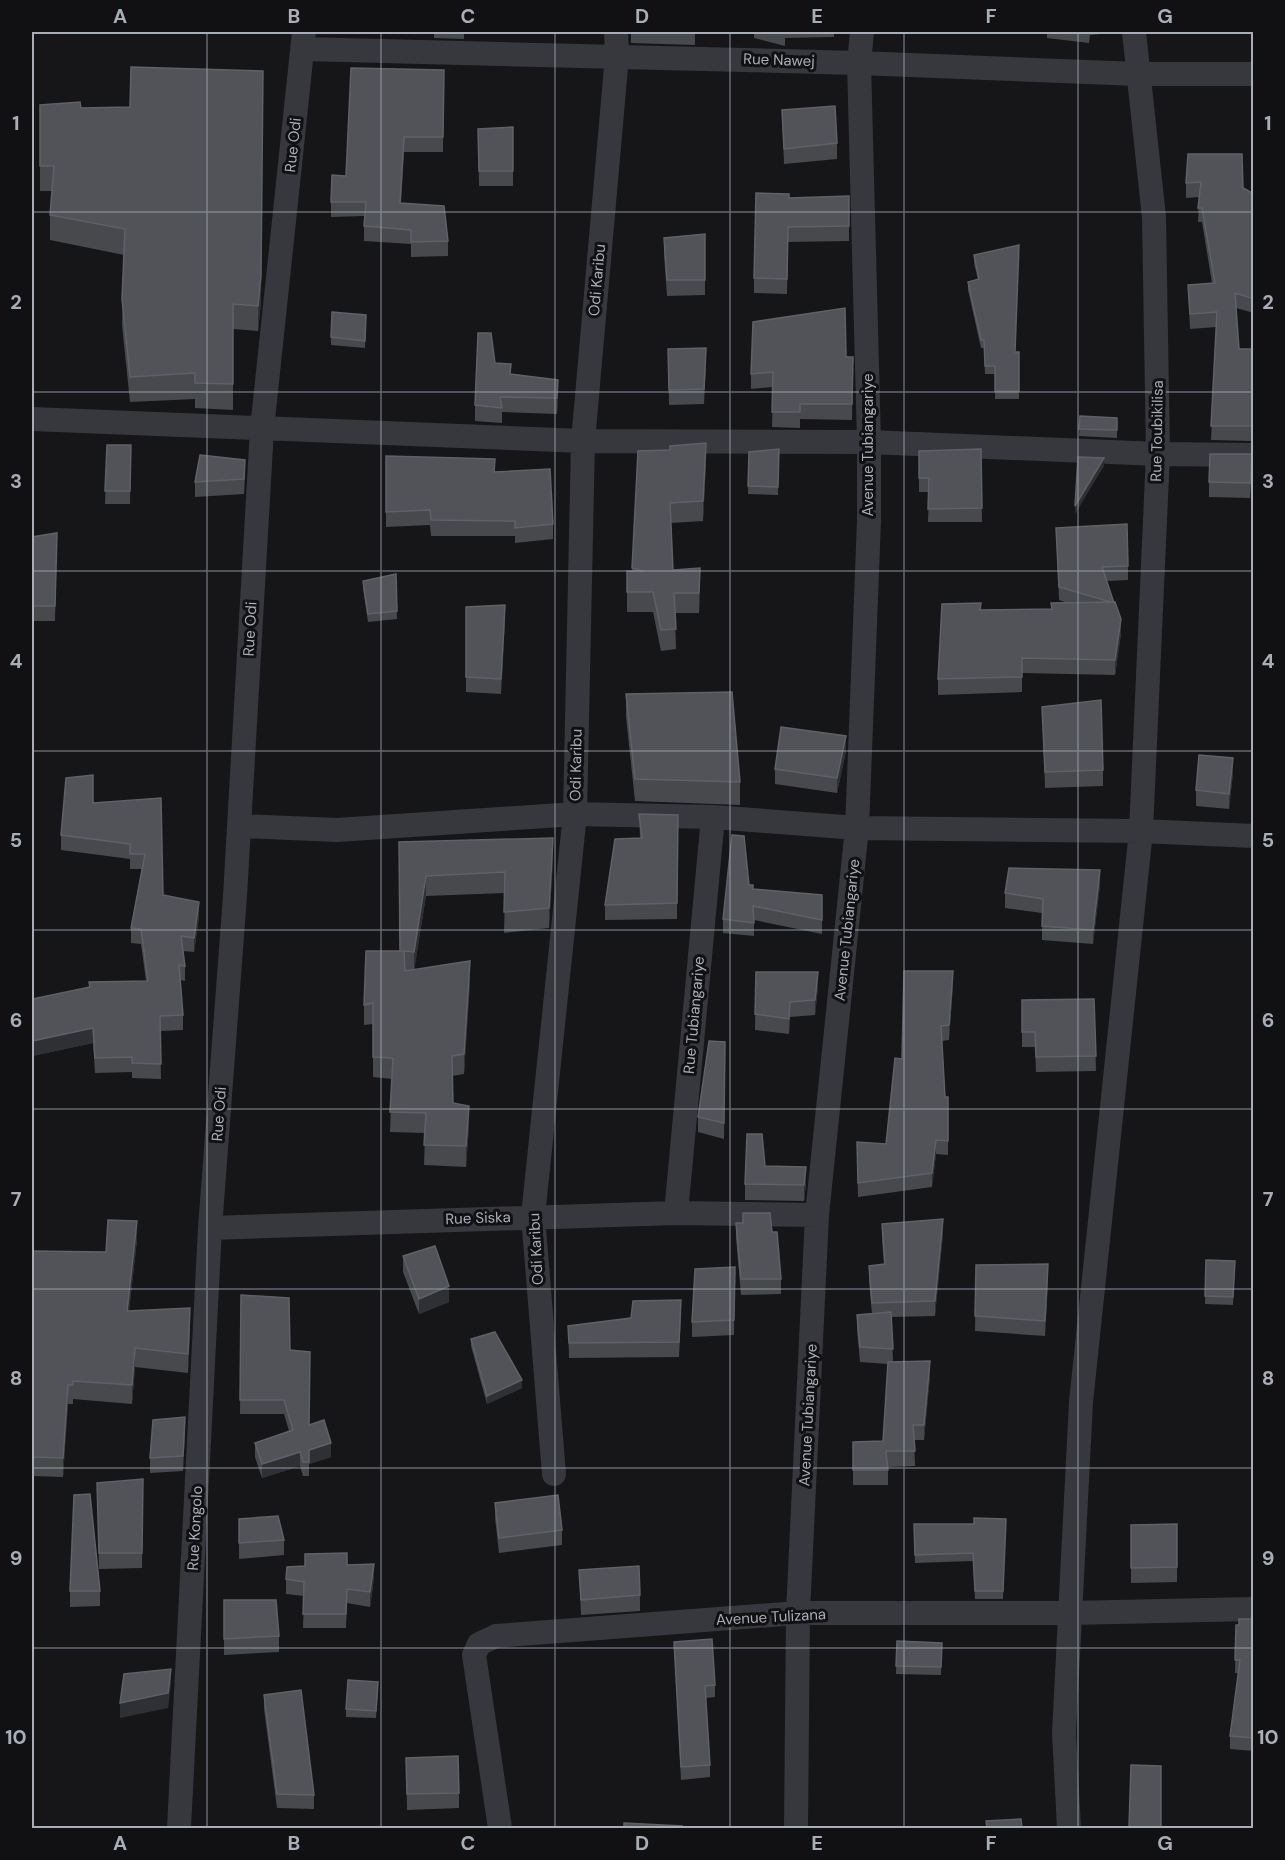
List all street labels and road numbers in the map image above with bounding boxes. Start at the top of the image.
street label: Rue Nawej [743,49,815,71]
street label: Rue Odi [280,117,306,173]
street label: Odi Karibu [584,243,610,317]
street label: Avenue Tubiangariye [858,374,878,516]
street label: Rue Toubikilisa [1146,380,1168,482]
street label: Rue Odi [239,601,261,657]
street label: Odi Karibu [565,729,587,801]
street label: Avenue Tubiangariye [830,858,864,1002]
street label: Rue Tubiangariye [679,955,709,1075]
street label: Rue Odi [207,1086,231,1142]
street label: Rue Siska [445,1207,511,1229]
street label: Odi Karibu [524,1212,548,1286]
street label: Avenue Tubiangariye [794,1343,822,1487]
street label: Rue Kongolo [183,1485,207,1571]
street label: Avenue Tulizana [716,1604,826,1630]

